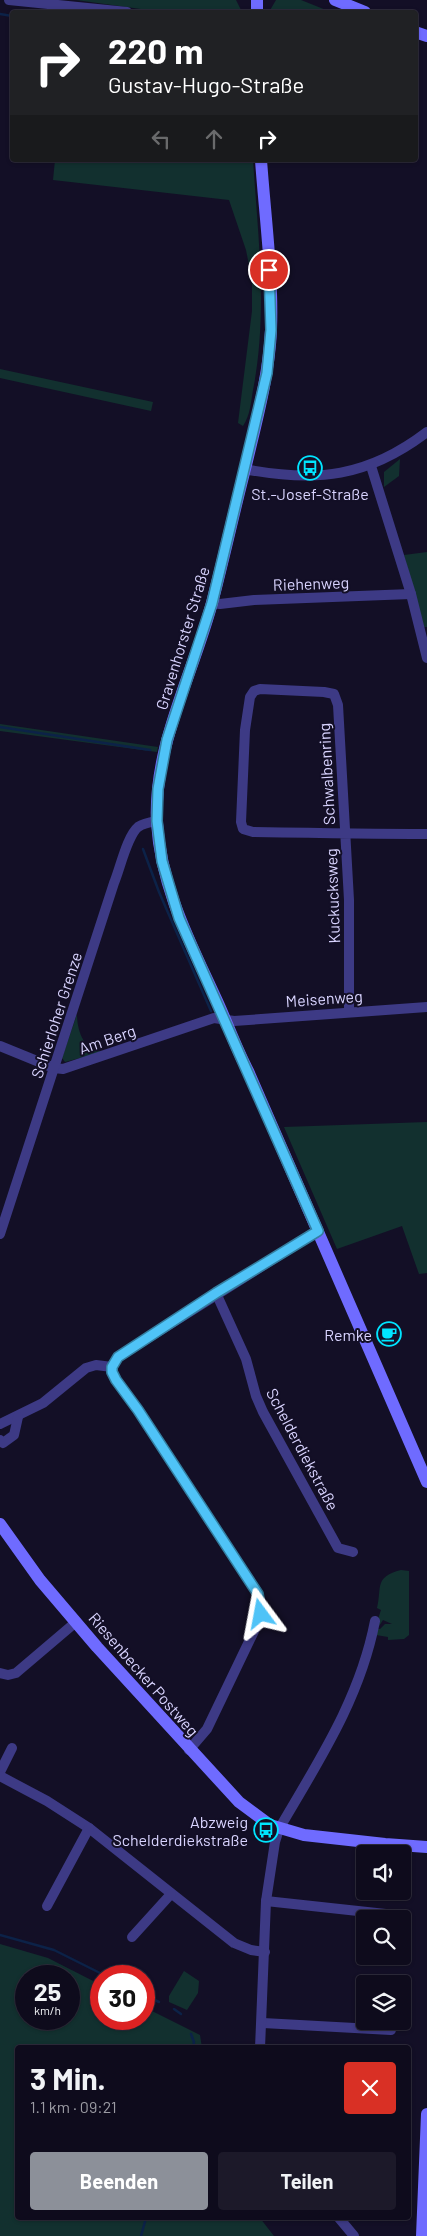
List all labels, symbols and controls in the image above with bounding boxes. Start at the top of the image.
text: 220 m [108,29,203,71]
icon: right [25,30,90,95]
text: Gustav-Hugo-Straße [108,71,304,97]
icon: left [147,125,175,153]
icon: ahead [200,125,228,153]
icon: right [253,125,281,153]
pin [248,249,290,291]
icon: arrive [255,256,283,284]
bus stop icon: St.-Josef-Straße [297,455,323,481]
place label: St.-Josef-Straße [251,484,369,503]
street label: Gravenhorster Straße [151,564,213,712]
street label: Riehenweg [273,572,349,594]
street label: Schwalbenring [314,722,338,826]
street label: Kuckucksweg [321,848,343,944]
street label: Schierloher Grenze [27,950,85,1080]
street label: Meisenweg [285,986,363,1010]
street label: Am Berg [76,1020,138,1058]
cafe icon: Remke [376,1321,402,1347]
place label: Remke [324,1325,372,1344]
street label: Schelderdiekstraße [263,1385,343,1513]
position arrow [234,1587,286,1639]
street label: Riesenbecker Postweg [85,1608,203,1740]
place label: Abzweig Schelderdiekstraße [112,1812,248,1849]
bus stop icon: Abzweig Schelderdiekstraße [253,1817,279,1843]
map controls [356,1845,411,2030]
button: sound [356,1845,411,1900]
button: search [356,1910,411,1965]
speed limit sign: 30 [90,1965,155,2030]
button: layers [356,1975,411,2030]
text: 25 [34,1976,61,2006]
text: km/h [34,2003,61,2017]
text: 3 Min. [30,2060,106,2096]
button: close [344,2062,396,2114]
text: 1.1 km · 09:21 [30,2097,117,2116]
button: Beenden [30,2152,208,2210]
button: Teilen [218,2152,396,2210]

